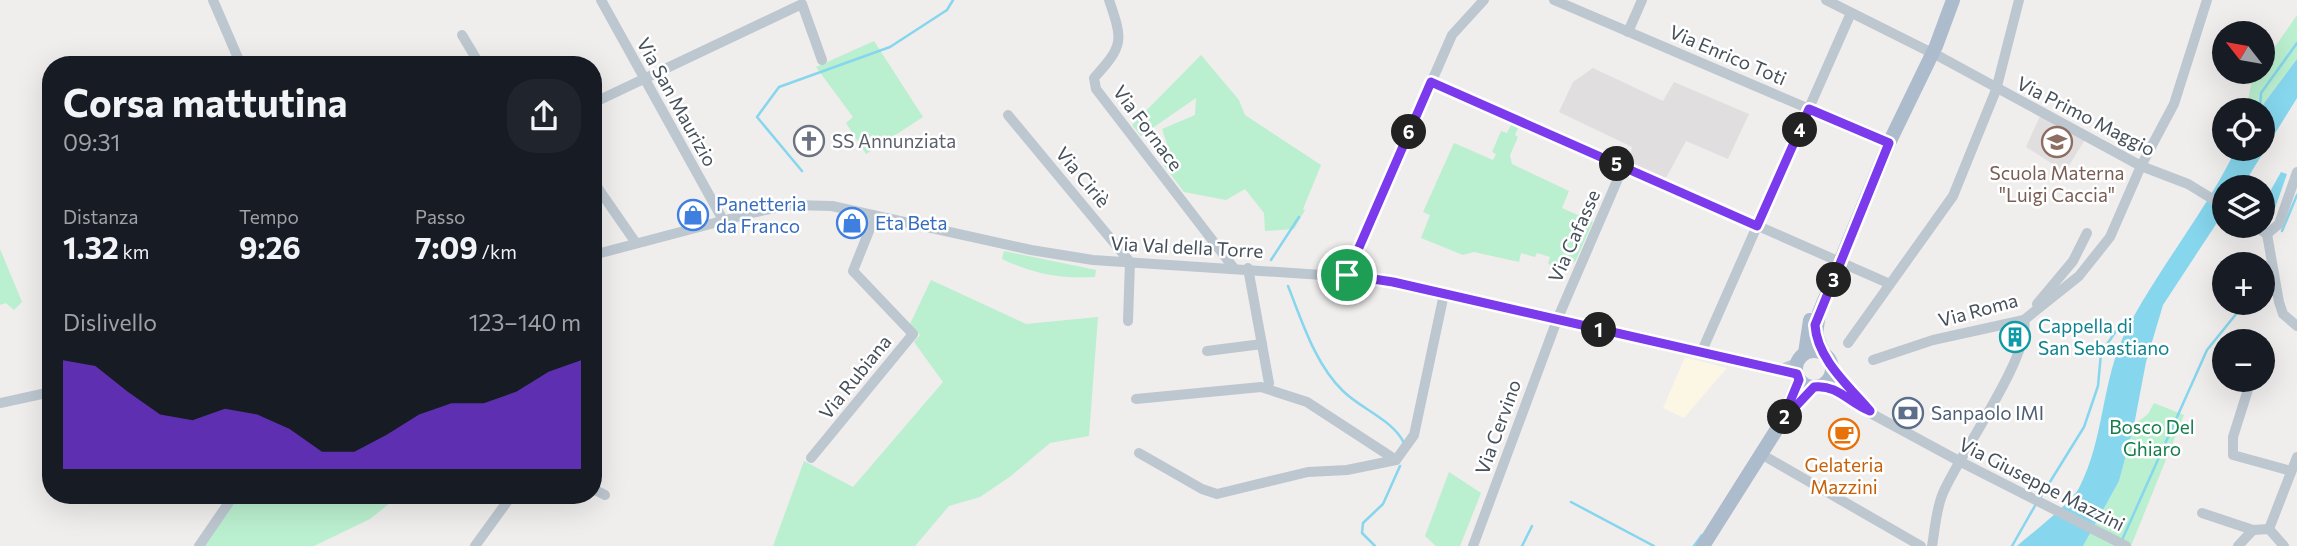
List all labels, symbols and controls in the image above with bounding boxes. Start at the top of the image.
street label: Via Enrico Toti [1666,20,1790,90]
north arrow [2212,21,2275,84]
map controls [2212,21,2275,392]
street label: Via San Maurizio [633,33,722,170]
street label: Via Primo Maggio [2013,71,2159,160]
text: Corsa mattutina [63,78,347,125]
button: share [507,79,581,153]
street label: Via Fornace [1109,80,1188,175]
button: locate [2212,98,2275,161]
pin: 4 [1783,113,1818,148]
pin: 6 [1392,114,1426,150]
text: 4 [1794,118,1805,141]
text: 6 [1403,120,1414,143]
church icon: SS Annunziata [792,124,826,158]
school or university icon: Scuola Materna "Luigi Caccia" [2040,125,2074,159]
text: 09:31 [63,128,120,156]
place label: SS Annunziata [832,129,956,152]
street label: Via Ciriè [1051,142,1115,212]
pin: 5 [1600,146,1634,182]
text: 5 [1611,152,1622,175]
place label: Scuola Materna "Luigi Caccia" [1990,161,2124,206]
button: layers [2212,175,2275,238]
street label: Via Cafasse [1543,186,1604,286]
place label: Panetteria da Franco [716,192,807,237]
shop icon: Panetteria da Franco [676,198,710,232]
text: Distanza [63,205,138,228]
text: Tempo [239,205,299,228]
text: Passo [415,205,465,228]
shop icon: Eta Beta [835,206,869,240]
place label: Eta Beta [875,211,947,234]
text: 1.32 [63,228,119,265]
text: 9:26 [239,228,301,265]
text: 7:09 [415,228,478,265]
street label: Via Val della Torre [1110,231,1264,262]
text: km [119,240,149,263]
text: /km [478,240,517,263]
pin [1317,245,1377,305]
button: + [2212,252,2275,315]
icon: arrive [1328,256,1366,294]
pin: 3 [1816,262,1852,298]
text: 3 [1828,268,1839,291]
street label: Via Roma [1936,288,2020,331]
text: Dislivello [63,308,157,336]
text: 123–140 m [469,308,581,336]
pin: 1 [1582,312,1616,348]
place label: Cappella di San Sebastiano [2038,314,2169,359]
text: 1 [1594,318,1603,341]
building icon: Cappella di San Sebastiano [1998,320,2032,354]
button: − [2212,329,2275,392]
street label: Via Rubiana [814,330,896,423]
street label: Via Cervino [1470,376,1525,477]
bank icon: Sanpaolo IMI [1891,396,1925,430]
pin: 2 [1768,400,1802,434]
place label: Sanpaolo IMI [1931,401,2044,424]
text: 2 [1779,405,1790,428]
park label: Bosco Del Ghiaro [2109,415,2195,460]
cafe icon: Gelateria Mazzini [1827,417,1861,451]
street label: Via Giuseppe Mazzini [1955,432,2129,535]
place label: Gelateria Mazzini [1805,453,1883,498]

